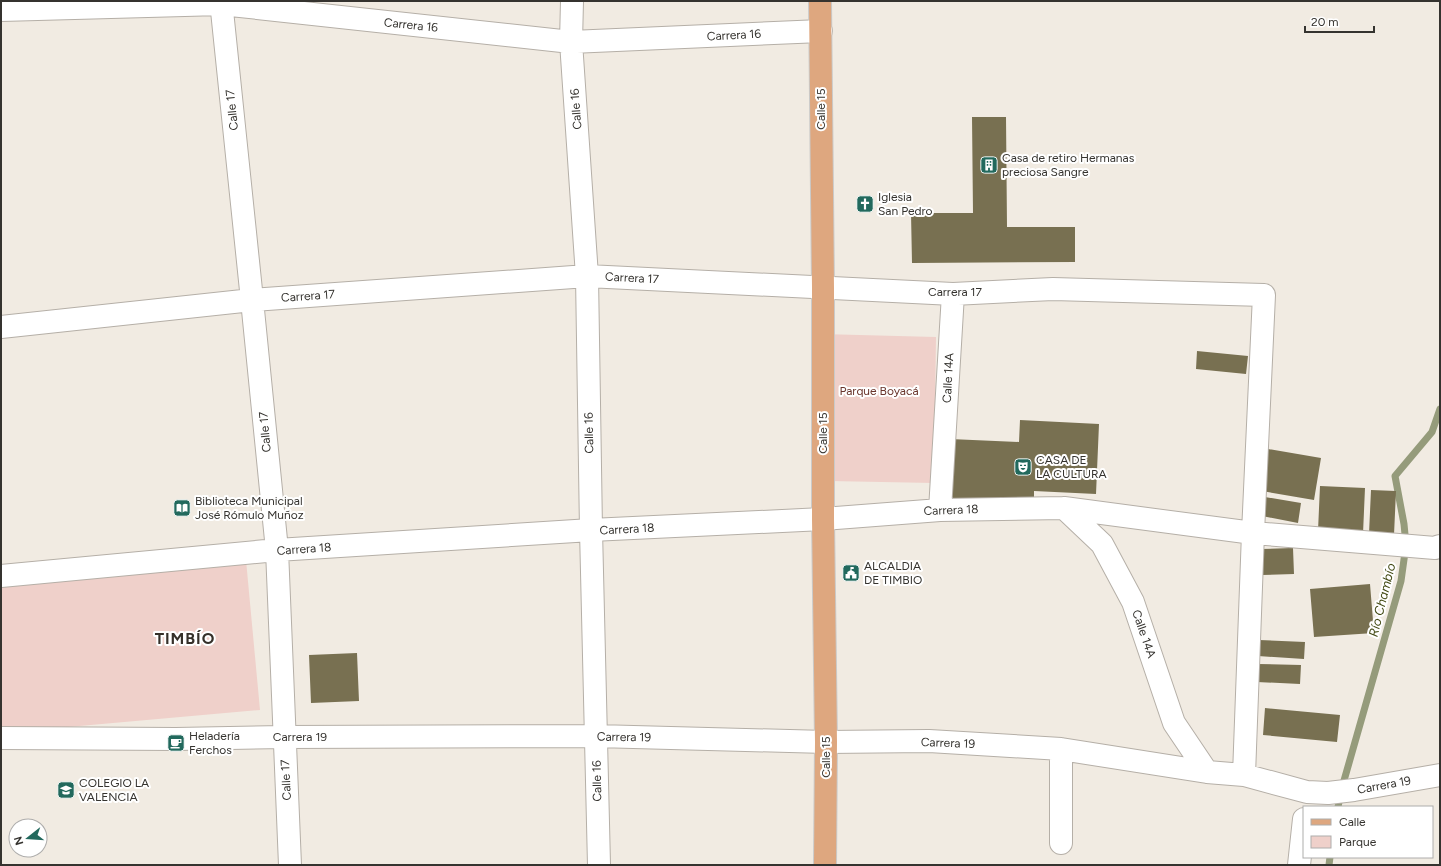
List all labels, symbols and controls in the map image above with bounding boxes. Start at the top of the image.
scale bar [1305,8,1374,34]
street label: Carrera 16 [383,15,439,35]
text: 20 m [1311,15,1339,29]
street label: Carrera 16 [707,27,762,43]
street label: Calle 17 [223,88,241,131]
street label: Calle 16 [568,88,584,130]
street label: Calle 15 [814,88,828,130]
place label: Casa de retiro Hermanas preciosa Sangre [1002,151,1135,179]
building icon: Casa de retiro Hermanas preciosa Sangre [979,155,999,175]
place label: Iglesia San Pedro [878,190,933,218]
church icon: Iglesia San Pedro [855,194,875,214]
street label: Carrera 17 [605,270,660,286]
street label: Carrera 17 [928,285,983,299]
street label: Carrera 17 [281,287,336,305]
street label: Calle 14A [940,353,956,403]
park label: Parque Boyacá [839,384,919,398]
street label: Calle 17 [256,410,274,453]
street label: Calle 16 [582,412,596,454]
street label: Calle 15 [816,412,830,454]
place label: CASA DE LA CULTURA [1036,453,1107,481]
theatre icon: CASA DE LA CULTURA [1013,457,1033,477]
place label: Biblioteca Municipal José Rómulo Muñoz [195,494,304,522]
library icon: Biblioteca Municipal José Rómulo Muñoz [172,498,192,518]
street label: Carrera 18 [923,502,979,518]
street label: Carrera 18 [599,521,655,537]
street label: Carrera 18 [276,540,332,558]
place label: ALCALDIA DE TIMBIO [864,559,922,587]
water label: Río Chambío [1366,561,1399,638]
public building icon: ALCALDIA DE TIMBIO [841,563,861,583]
street label: Calle 14A [1129,608,1159,660]
district label: TIMBÍO [155,629,215,648]
place label: Heladería Ferchos [189,729,240,757]
street label: Carrera 19 [273,730,327,744]
street label: Carrera 19 [597,730,651,744]
cafe icon: Heladería Ferchos [166,733,186,753]
street label: Carrera 19 [921,735,976,751]
street label: Calle 15 [819,736,833,778]
street label: Calle 17 [278,759,294,801]
street label: Calle 16 [590,760,604,802]
street label: Carrera 19 [1356,773,1412,797]
place label: COLEGIO LA VALENCIA [79,776,149,804]
school or university icon: COLEGIO LA VALENCIA [56,780,76,800]
legend [1303,806,1433,858]
text: Calle [1339,815,1366,829]
north arrow [8,818,48,858]
text: N [11,835,26,847]
text: Parque [1339,835,1377,849]

